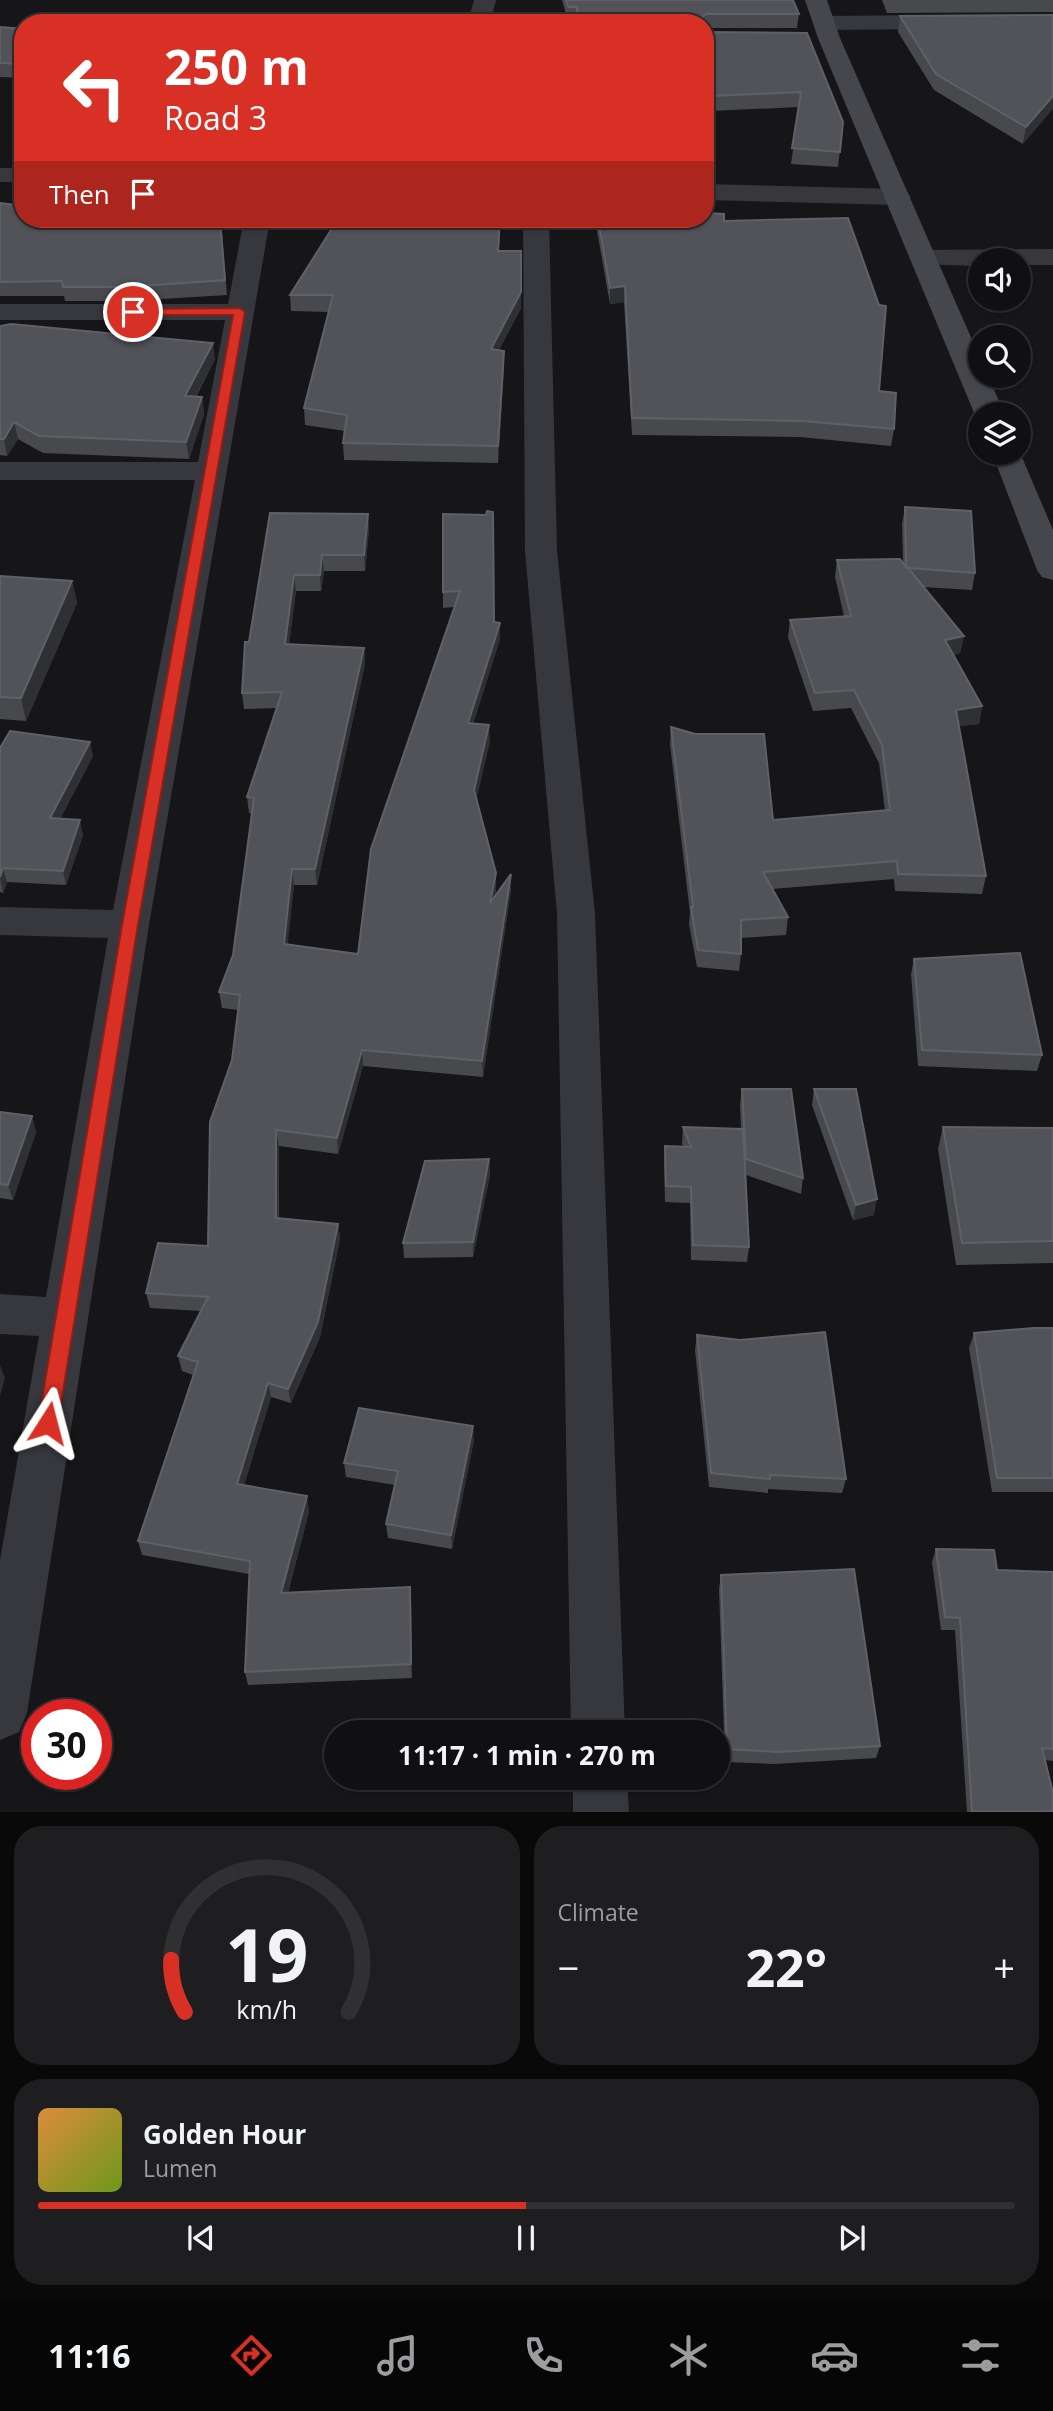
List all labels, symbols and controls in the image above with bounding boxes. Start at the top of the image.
text: 250 m [164,33,309,99]
icon: left [49,42,140,133]
text: Road 3 [164,96,267,139]
icon: arrive [124,175,162,213]
text: Then [49,176,110,212]
map controls [968,248,1031,465]
button: sound [968,248,1031,311]
pin [103,282,163,342]
icon: arrive [114,293,152,331]
button: search [968,325,1031,388]
button: layers [968,402,1031,465]
position arrow [11,1386,85,1460]
speed limit sign: 30 [21,1699,112,1790]
text: 11:17 · 1 min · 270 m [398,1737,656,1773]
text: Climate [558,1896,639,1928]
text: 19 [225,1904,308,2003]
text: 22° [745,1931,827,2002]
text: − [558,1941,579,1993]
text: + [993,1941,1015,1993]
text: km/h [236,1991,297,2025]
text: Golden Hour [143,2116,306,2152]
text: Lumen [143,2152,217,2184]
icon: previous [182,2219,220,2257]
icon: pause [507,2219,545,2257]
icon: next [833,2219,871,2257]
icon: directions [227,2331,276,2380]
icon: music [373,2331,422,2380]
icon: phone [519,2331,568,2380]
icon: climate [664,2331,713,2380]
icon: car [810,2331,859,2380]
icon: filters [956,2331,1005,2380]
text: 11:16 [48,2334,131,2377]

